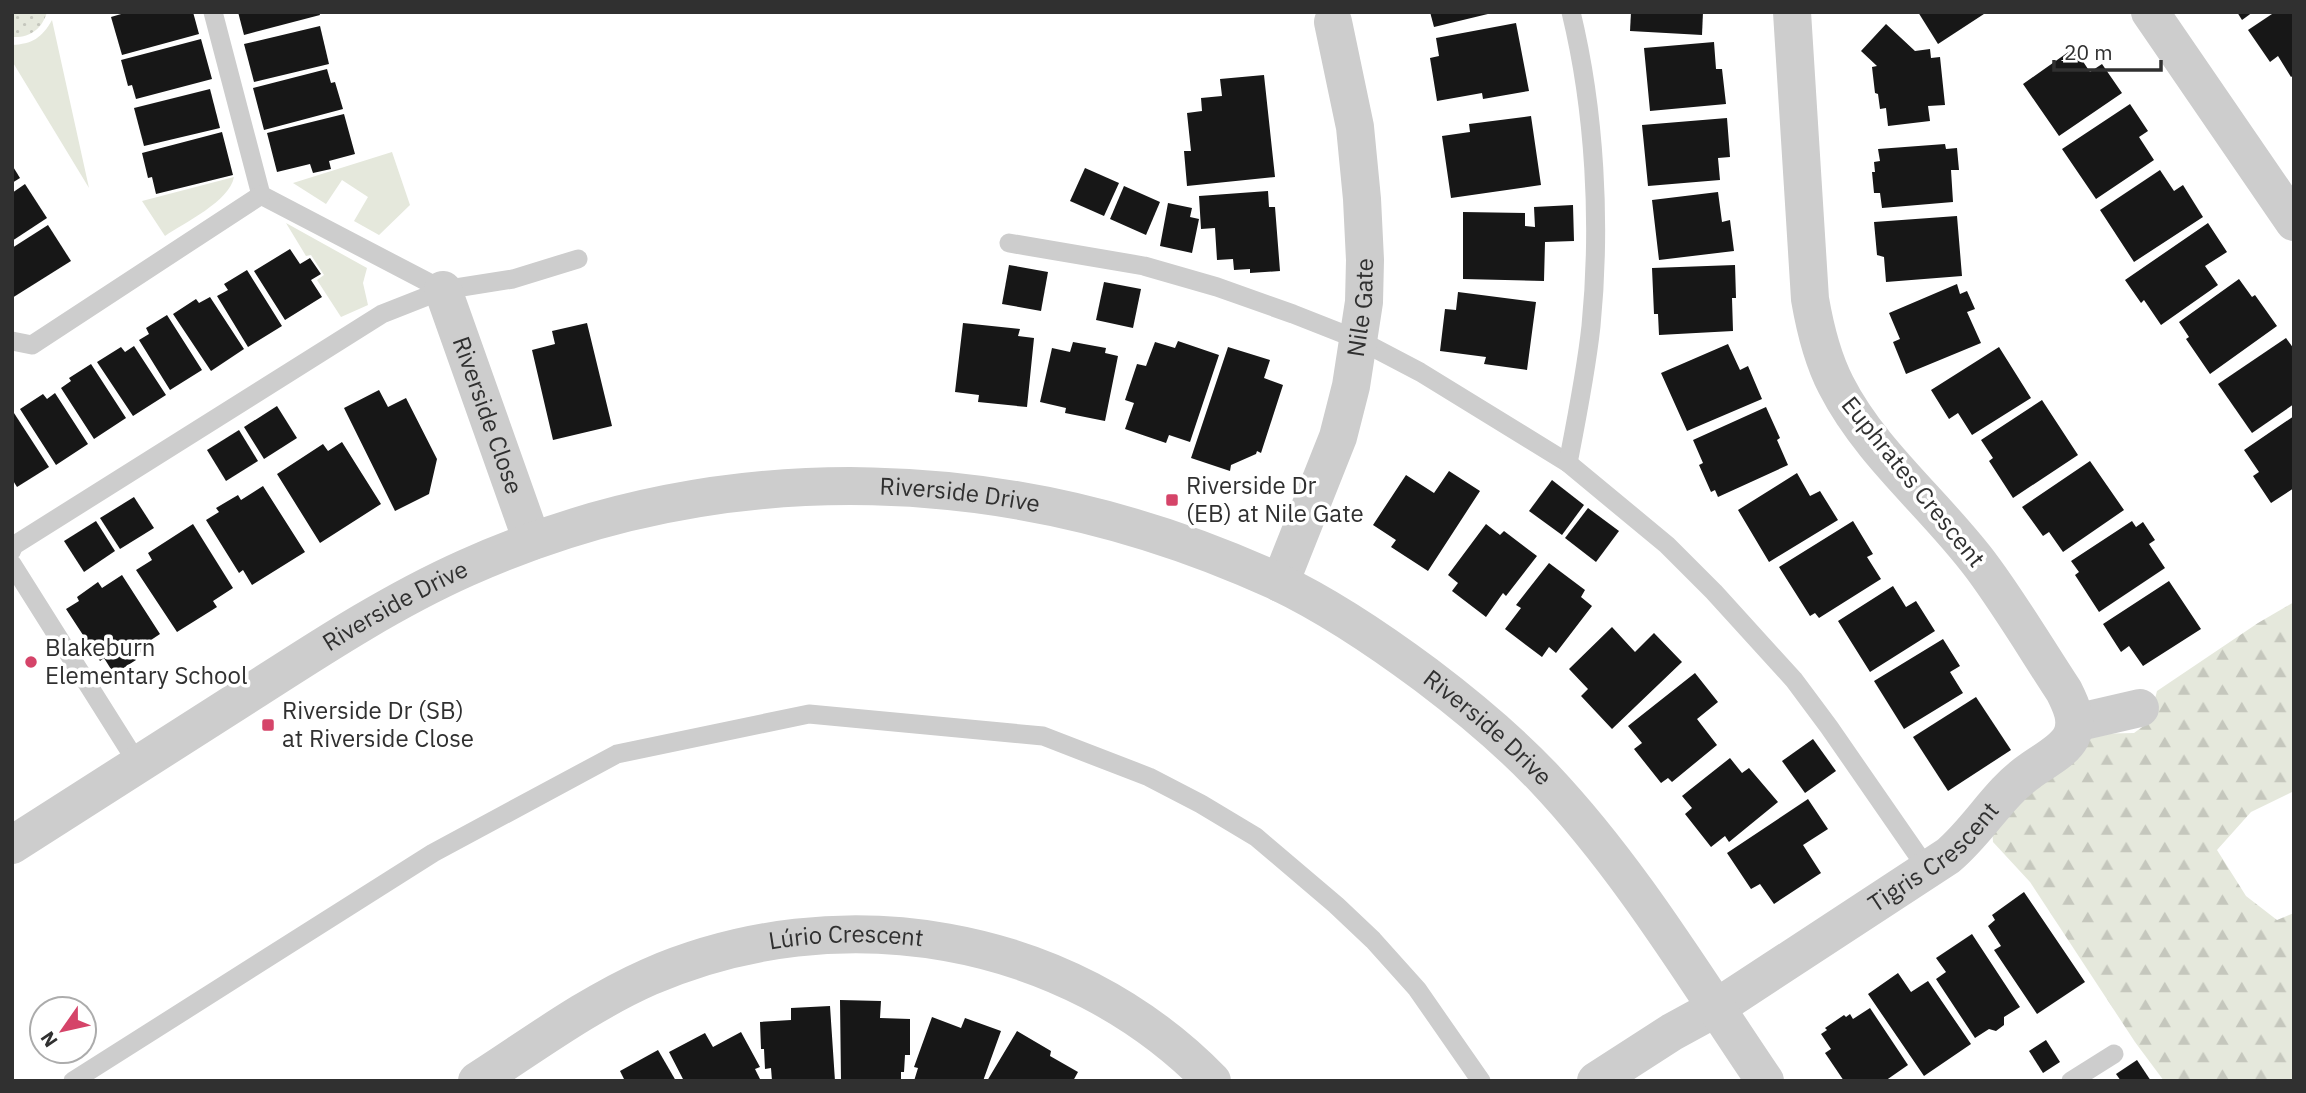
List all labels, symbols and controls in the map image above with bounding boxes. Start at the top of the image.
scale bar [2054,28,2161,72]
text: 20 m [2064,38,2113,66]
street label: Nile Gate [1339,258,1380,359]
street label: Riverside Close [446,332,531,498]
street label: Euphrates Crescent [1835,389,1993,574]
place label: Riverside Dr (EB) at Nile Gate [1186,469,1364,529]
street label: Riverside Drive [879,470,1043,519]
marker: Riverside Dr (EB) at Nile Gate [1164,492,1180,508]
street label: Riverside Drive [316,552,473,658]
place label: Blakeburn Elementary School [45,631,247,691]
marker: Blakeburn Elementary School [23,654,39,670]
street label: Riverside Drive [1417,662,1560,792]
place label: Riverside Dr (SB) at Riverside Close [282,694,474,754]
marker: Riverside Dr (SB) at Riverside Close [260,717,276,733]
street label: Tigris Crescent [1862,795,2005,919]
street label: Lúrio Crescent [766,917,925,956]
north arrow [28,995,98,1065]
text: N [35,1027,63,1052]

